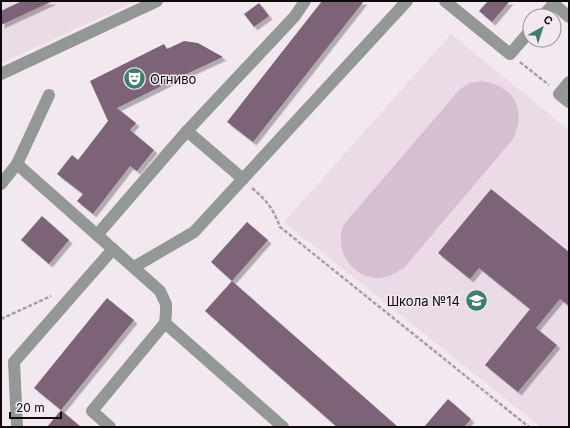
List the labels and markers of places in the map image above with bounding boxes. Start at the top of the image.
theatre icon: Огниво [122,66,148,92]
place label: Огниво [150,71,197,87]
school or university icon: Школа №14 [463,288,489,314]
place label: Школа №14 [387,293,460,309]

